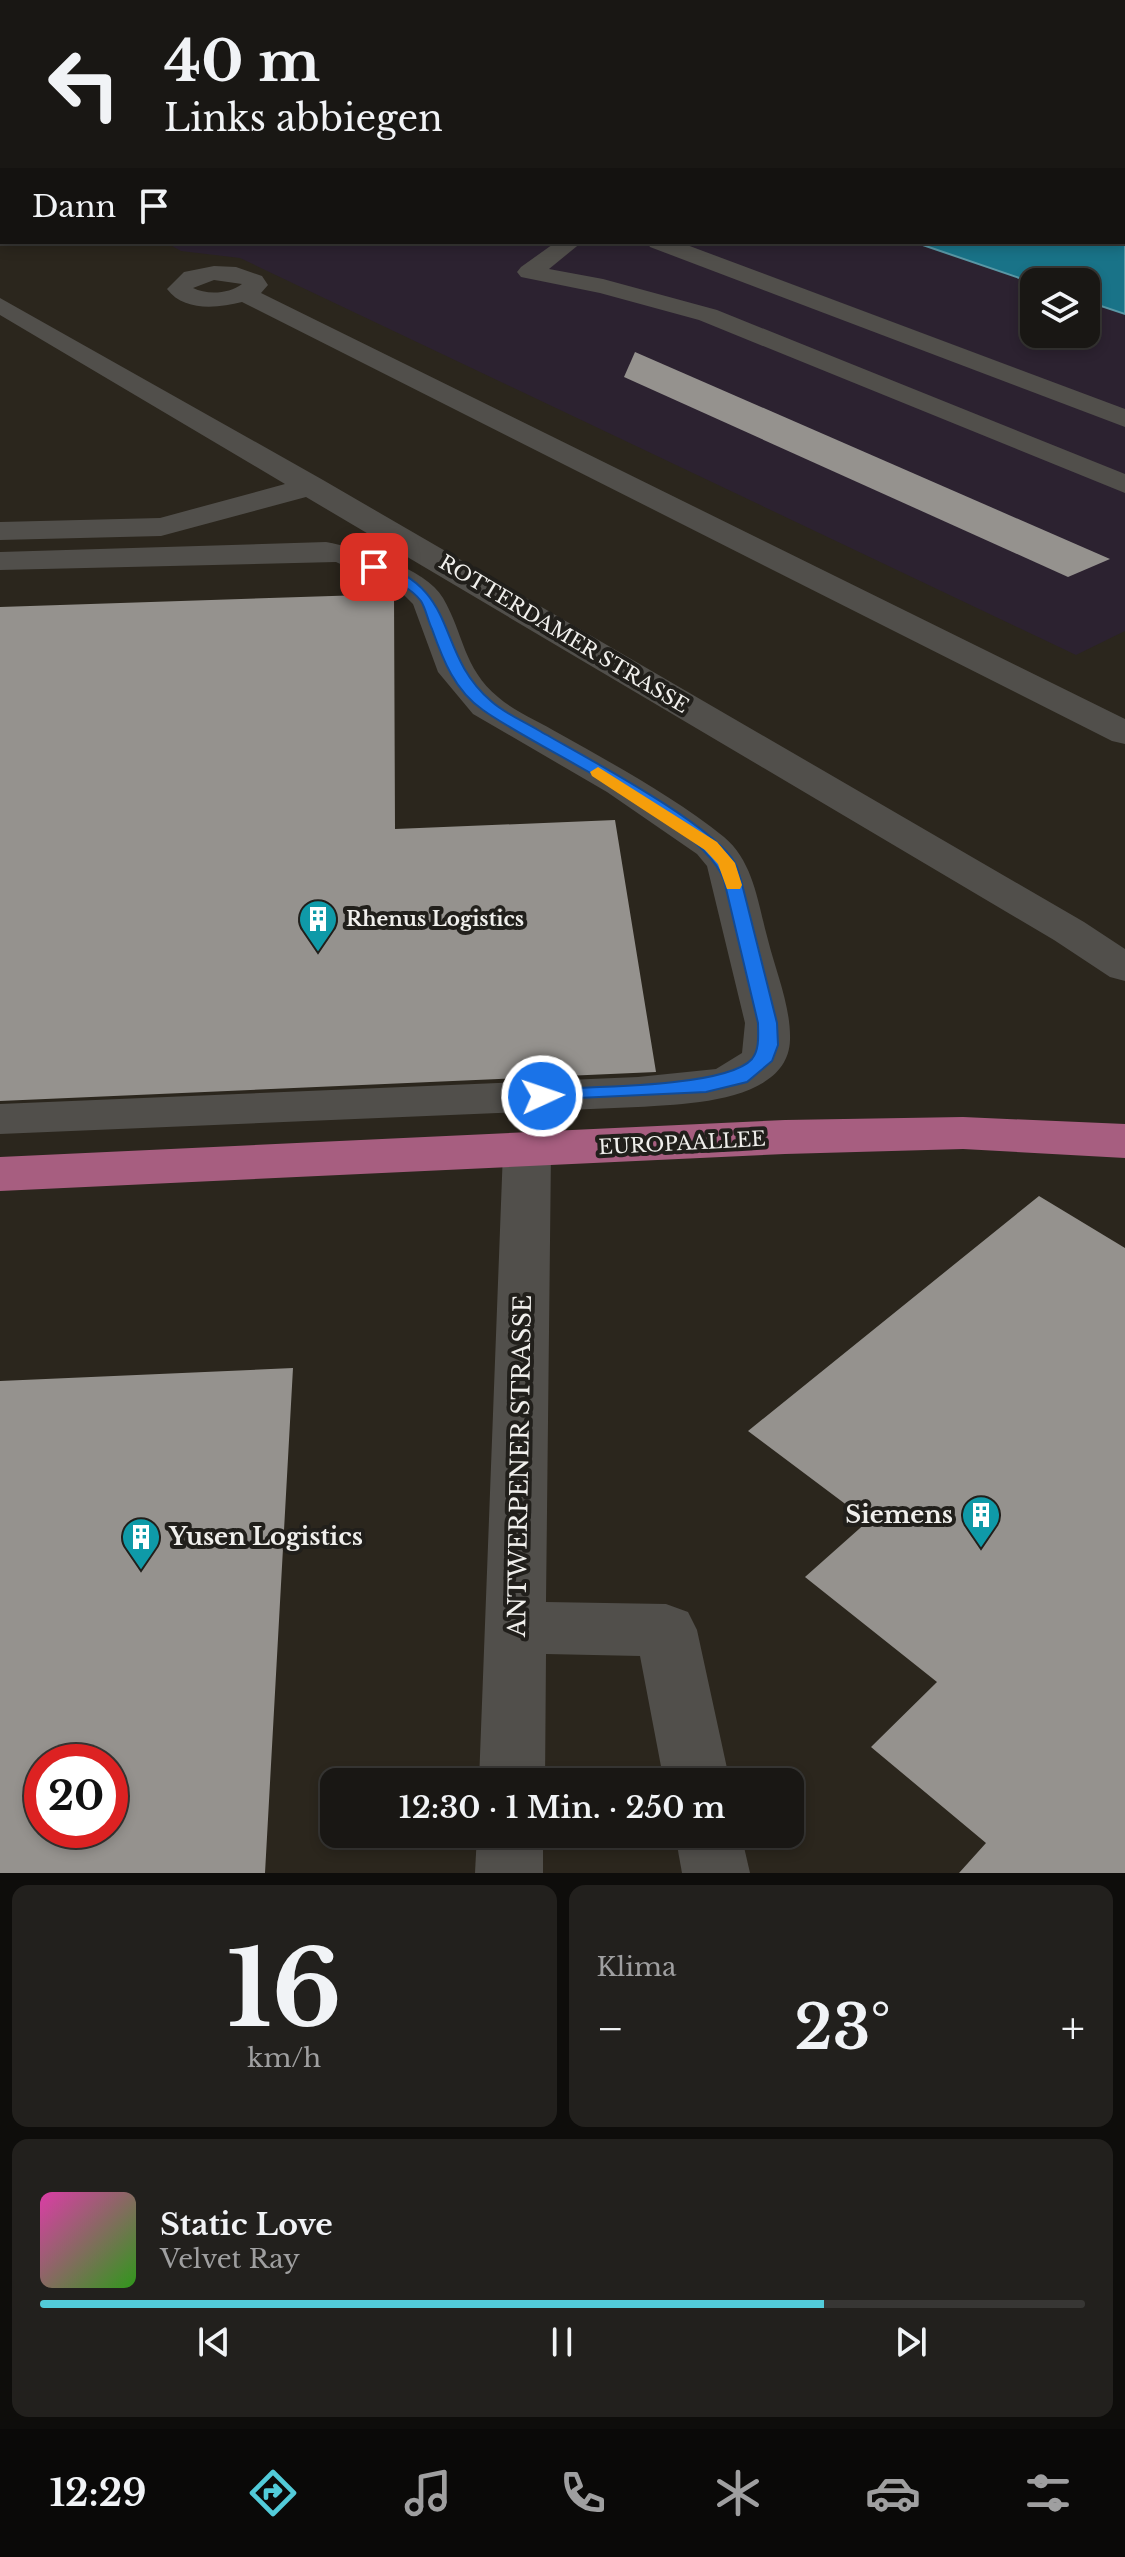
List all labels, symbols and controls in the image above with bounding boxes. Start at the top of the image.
text: 40 m [164,27,320,96]
icon: left [32,32,136,136]
text: Links abbiegen [164,96,443,141]
icon: arrive [132,184,176,228]
text: Dann [32,188,116,225]
map controls [1020,268,1100,348]
button: layers [1020,268,1100,348]
pin [340,533,408,601]
icon: arrive [352,545,396,589]
street label: ROTTERDAMER STRASSE [435,550,693,718]
building icon: Rhenus Logistics [297,898,339,953]
place label: Rhenus Logistics [346,907,524,931]
position arrow [500,1054,584,1138]
street label: EUROPAALLEE [598,1127,766,1159]
street label: ANTWERPENER STRASSE [502,1295,537,1638]
building icon: Siemens [960,1494,1002,1549]
place label: Siemens [845,1500,953,1529]
building icon: Yusen Logistics [120,1516,162,1571]
place label: Yusen Logistics [168,1522,363,1551]
speed limit sign: 20 [24,1744,128,1848]
text: 12:30 · 1 Min. · 250 m [399,1789,726,1826]
text: 16 [227,1925,342,2054]
text: Klima [597,1951,676,1983]
text: 23° [794,1991,891,2065]
text: − [597,2001,624,2056]
text: + [1061,2001,1085,2056]
text: km/h [247,2042,321,2074]
text: Static Love [160,2206,333,2243]
text: Velvet Ray [160,2243,300,2275]
icon: previous [192,2320,236,2364]
icon: pause [540,2320,584,2364]
icon: next [889,2320,933,2364]
icon: directions [245,2465,301,2521]
icon: music [400,2465,456,2521]
icon: phone [555,2465,611,2521]
icon: climate [710,2465,766,2521]
icon: car [865,2465,921,2521]
icon: filters [1020,2465,1076,2521]
text: 12:29 [49,2471,146,2516]

